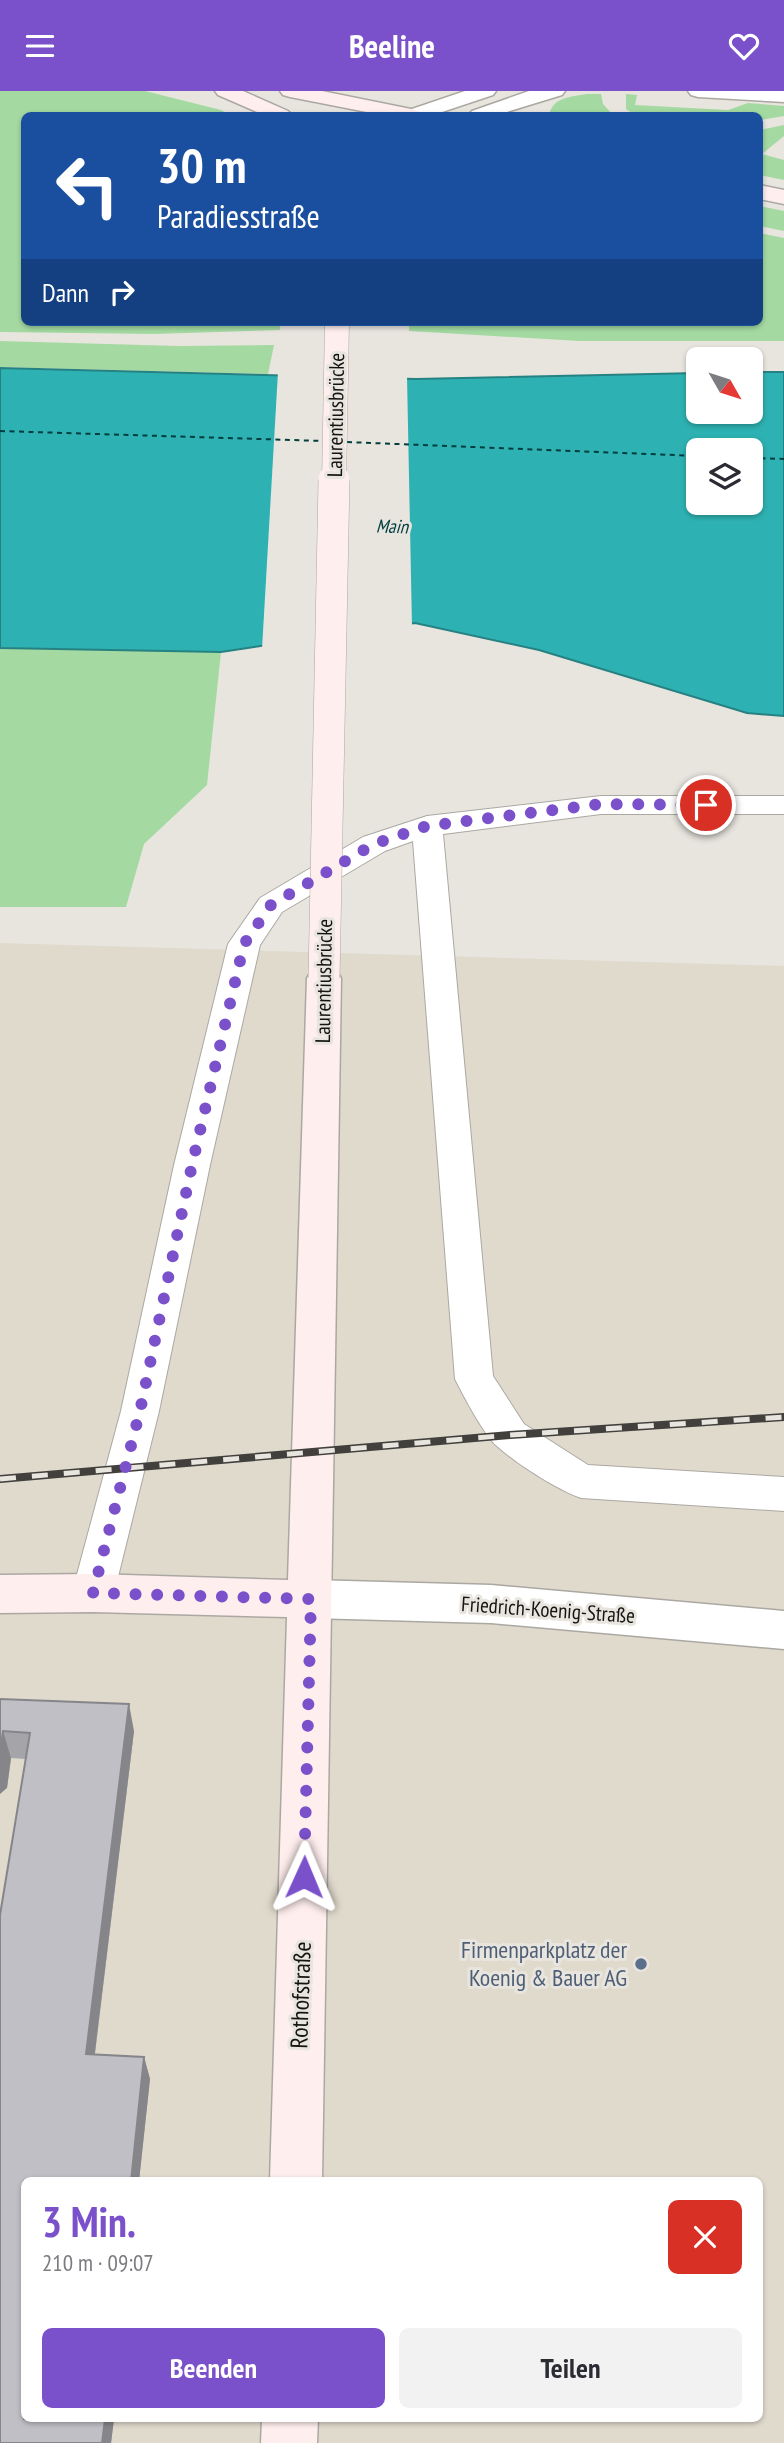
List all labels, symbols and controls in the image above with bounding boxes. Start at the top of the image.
text: Beeline [349,25,435,67]
icon: menu [21,27,59,65]
icon: heart [725,27,763,65]
text: 30 m [157,133,246,197]
icon: left [42,140,133,231]
text: Paradiesstraße [157,195,320,237]
icon: right [103,273,141,311]
text: Dann [42,276,89,309]
north arrow [686,347,763,423]
map controls [686,347,763,515]
street label: Laurentiusbrücke [321,353,350,477]
button: layers [686,438,763,515]
water label: Main [376,513,410,539]
pin [676,775,736,835]
icon: arrive [687,786,725,824]
street label: Laurentiusbrücke [309,919,338,1043]
street label: Friedrich-Koenig-Straße [460,1590,636,1629]
position arrow [267,1840,341,1914]
place label: Firmenparkplatz der Koenig & Bauer AG [461,1934,627,1993]
street label: Rothofstraße [283,1941,318,2049]
marker: Firmenparkplatz der Koenig & Bauer AG [633,1956,649,1972]
text: 3 Min. [42,2194,136,2249]
button: close [668,2200,742,2274]
text: 210 m · 09:07 [42,2248,154,2277]
button: Beenden [42,2328,385,2408]
button: Teilen [399,2328,742,2408]

